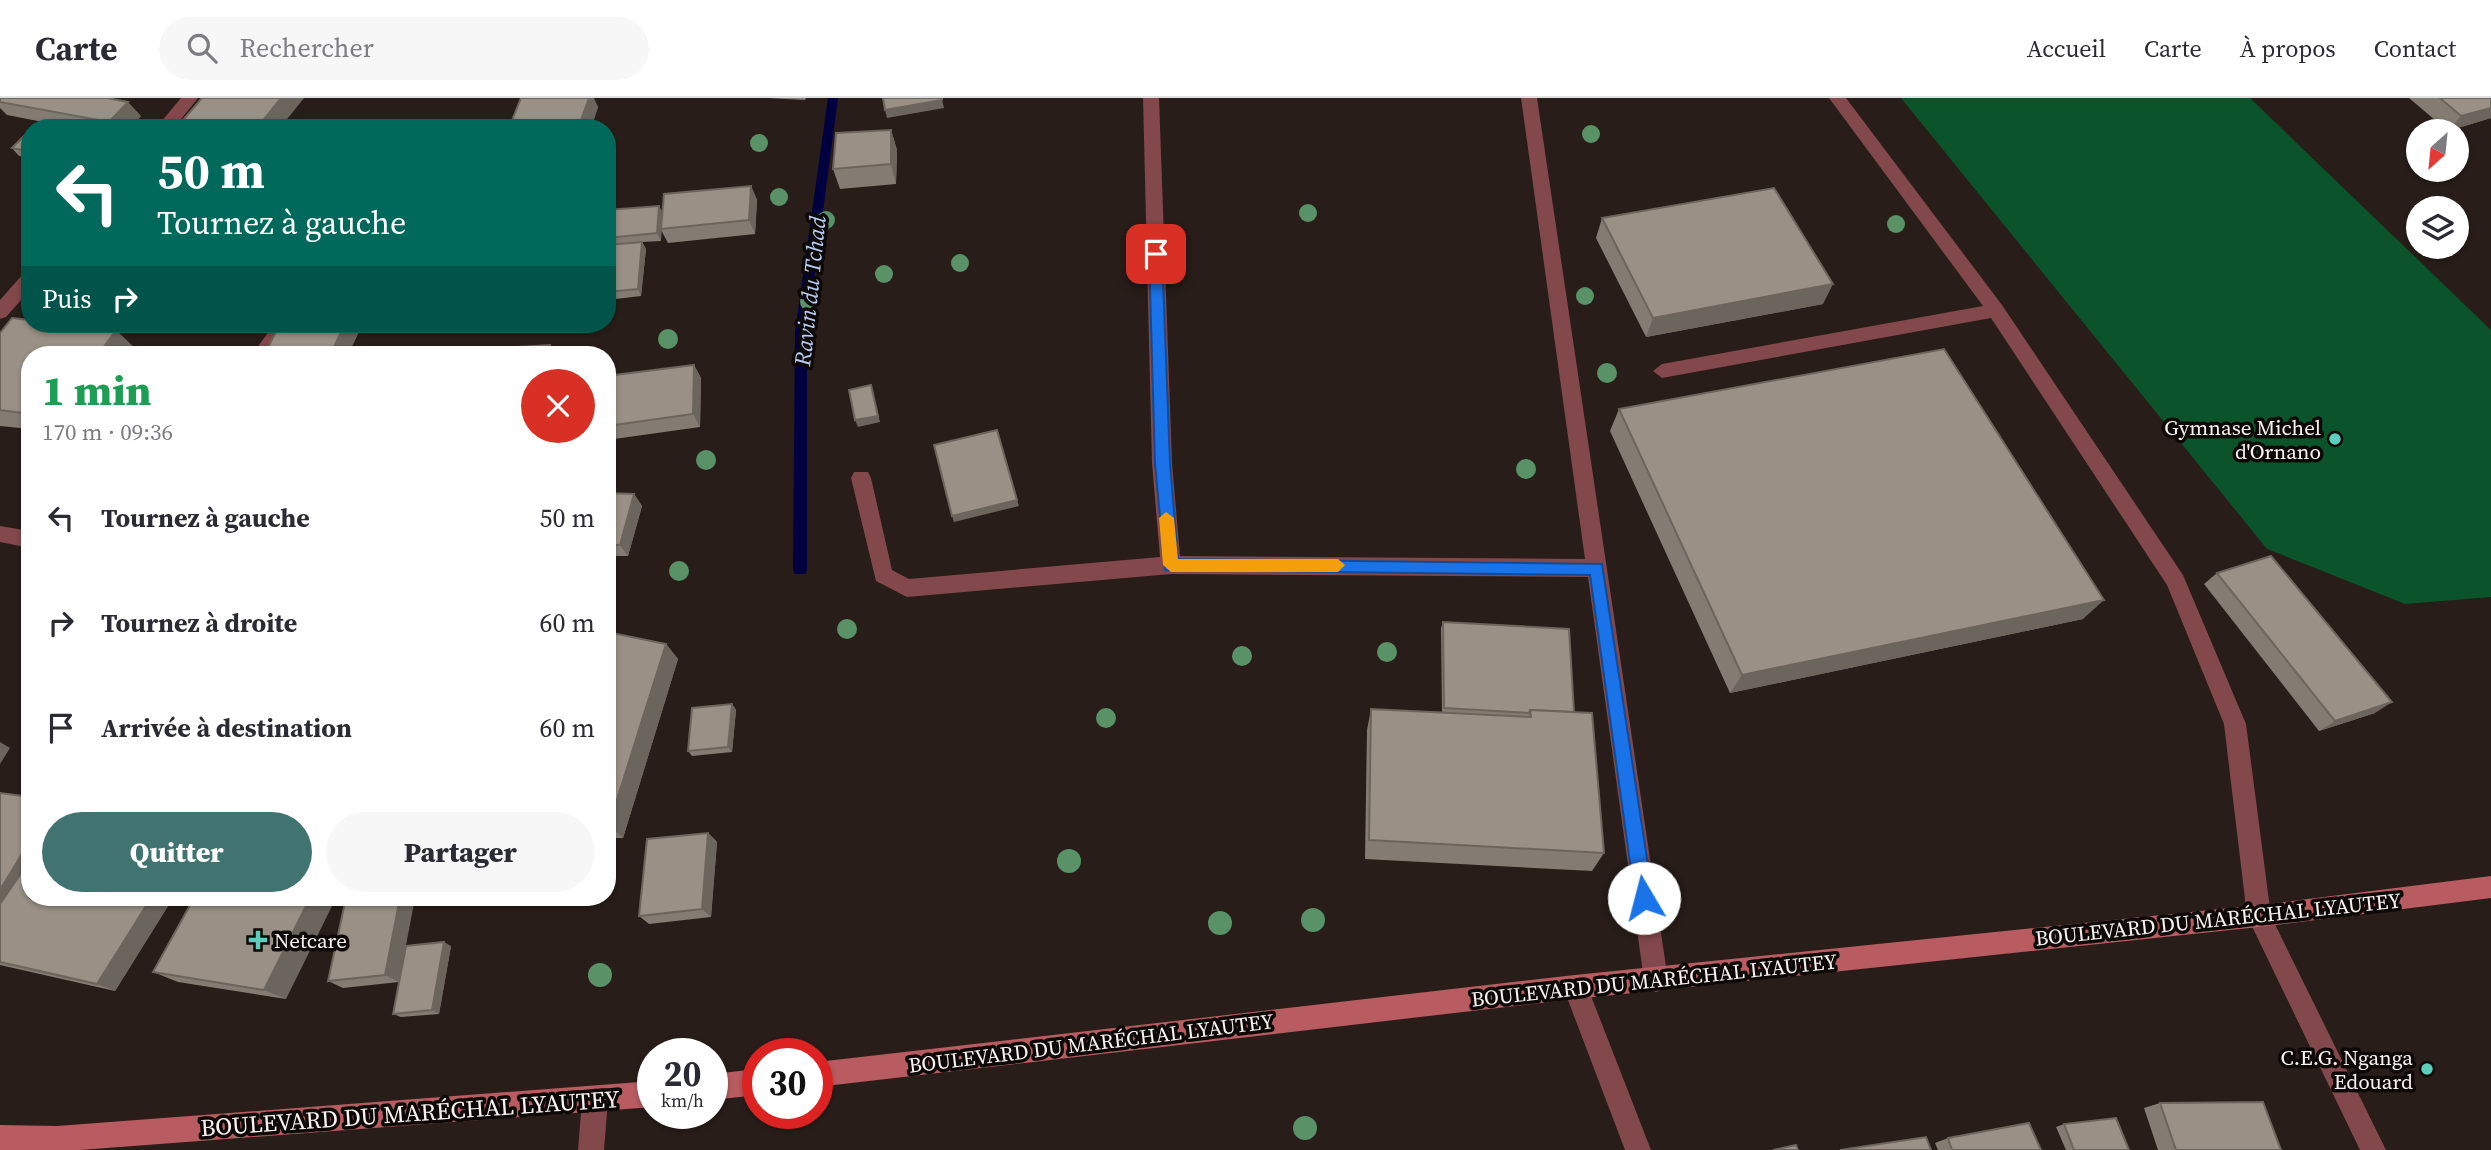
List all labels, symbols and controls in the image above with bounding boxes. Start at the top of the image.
search box [159,17,649,80]
text: Carte [35,26,117,71]
icon: search [183,29,221,67]
text: Rechercher [239,30,374,66]
text: Accueil [2027,32,2106,65]
text: Carte [2144,32,2202,65]
text: À propos [2240,32,2336,65]
text: Contact [2374,32,2456,65]
north arrow [2406,119,2469,182]
map controls [2406,119,2469,259]
text: 50 m [157,137,265,204]
icon: left [42,147,133,238]
button: layers [2406,196,2469,259]
text: Tournez à gauche [157,201,406,245]
water label: Ravin du Tchad [786,214,834,369]
pin [1126,224,1186,284]
icon: arrive [1137,235,1175,273]
icon: right [106,280,144,318]
text: Puis [42,281,92,317]
text: 1 min [42,361,152,419]
button: close [521,369,595,443]
place label: Gymnase Michel d'Ornano [2164,413,2321,466]
text: 170 m · 09:36 [42,416,173,448]
marker: Gymnase Michel d'Ornano [2327,431,2343,447]
icon: left [42,499,80,537]
text: Tournez à gauche [101,500,310,536]
text: 50 m [540,500,595,536]
icon: right [42,604,80,642]
text: Tournez à droite [101,605,297,641]
text: 60 m [540,605,595,641]
icon: arrive [42,709,80,747]
text: Arrivée à destination [101,710,352,746]
text: 60 m [540,710,595,746]
button: Quitter [42,812,312,892]
button: Partager [326,812,595,892]
position arrow [1607,861,1681,935]
street label: BOULEVARD DU MARÉCHAL LYAUTEY [2034,885,2403,953]
place label: Netcare [274,926,347,955]
marker: Netcare [248,930,268,950]
street label: BOULEVARD DU MARÉCHAL LYAUTEY [1470,946,1839,1014]
street label: BOULEVARD DU MARÉCHAL LYAUTEY [907,1006,1276,1080]
speed limit sign: 30 [742,1038,833,1129]
place label: C.E.G. Nganga Edouard [2281,1043,2413,1096]
text: 20 [664,1050,701,1098]
marker: C.E.G. Nganga Edouard [2419,1061,2435,1077]
street label: BOULEVARD DU MARÉCHAL LYAUTEY [199,1082,621,1144]
text: km/h [661,1088,704,1113]

